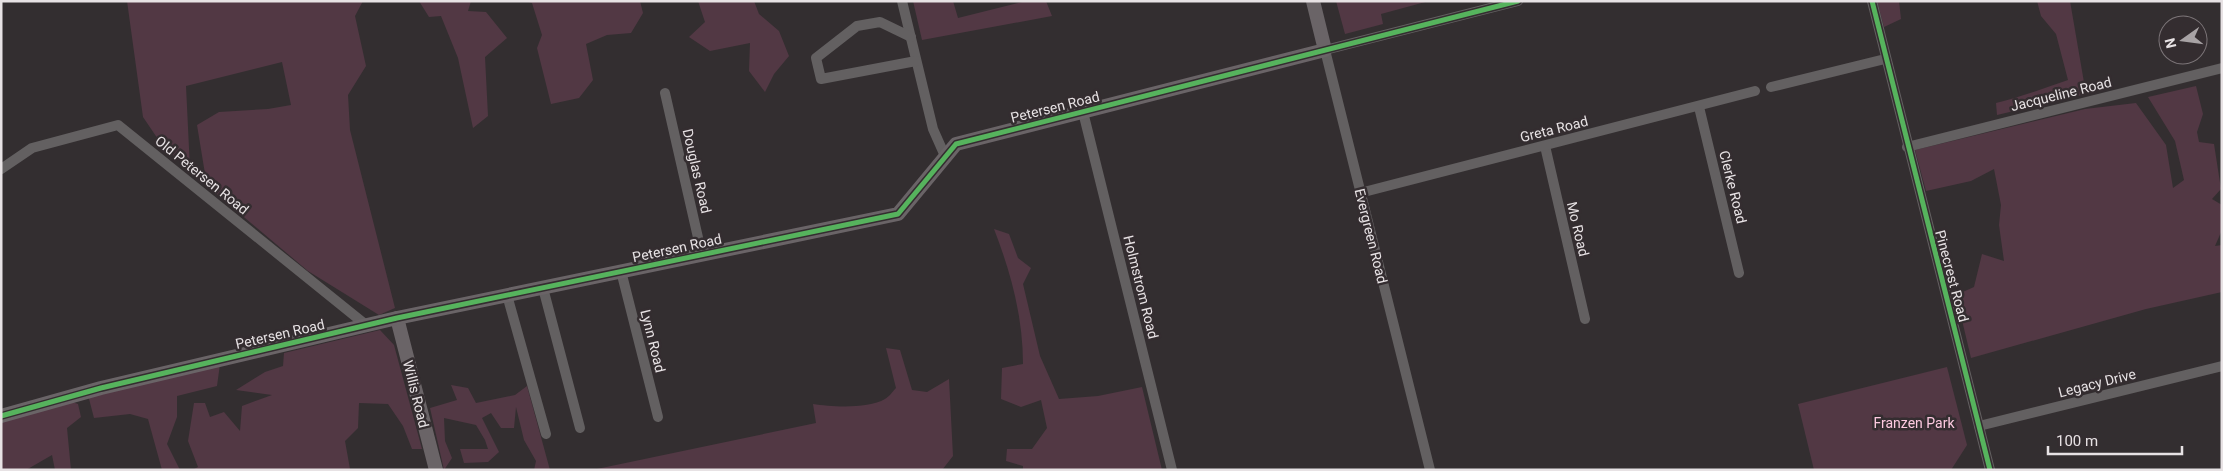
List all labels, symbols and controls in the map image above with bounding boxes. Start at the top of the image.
north arrow [2158,15,2208,65]
text: N [2161,36,2179,50]
street label: Jacqueline Road [2009,74,2113,114]
street label: Petersen Road [1009,88,1101,126]
street label: Greta Road [1518,113,1590,145]
street label: Douglas Road [679,127,715,215]
street label: Old Petersen Road [152,133,252,217]
street label: Clerke Road [1716,149,1750,225]
street label: Evergreen Road [1351,187,1391,285]
street label: Mo Road [1564,200,1592,258]
street label: Pinecrest Road [1932,228,1972,324]
street label: Petersen Road [631,231,723,265]
street label: Holmstrom Road [1120,234,1162,340]
street label: Lynn Road [637,308,669,374]
street label: Petersen Road [234,316,326,352]
street label: Willis Road [400,359,432,429]
street label: Legacy Drive [2057,366,2137,400]
park label: Franzen Park [1873,415,1955,431]
scale bar [2048,424,2182,456]
text: 100 m [2056,432,2098,450]

